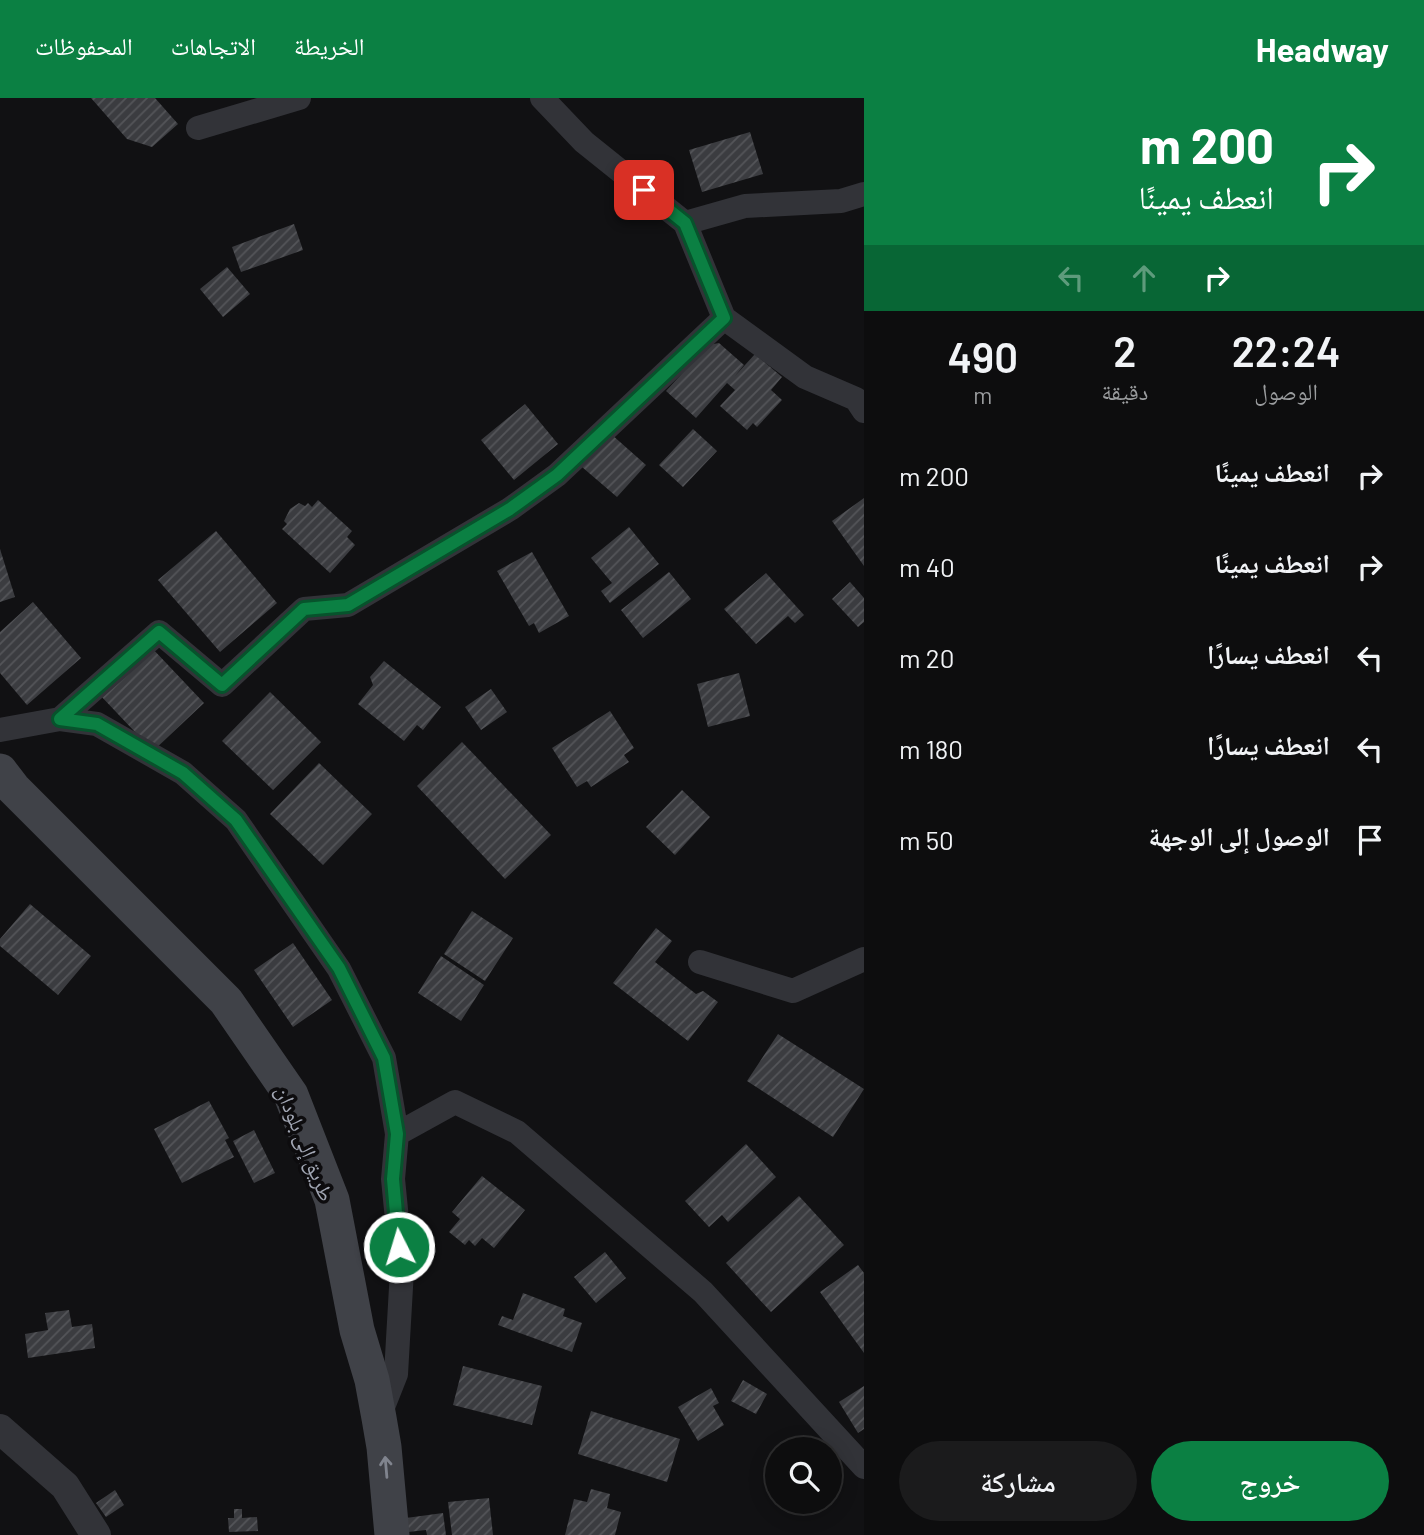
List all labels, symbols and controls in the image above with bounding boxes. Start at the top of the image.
text: Headway [1256,29,1389,69]
text: المحفوظات [35,31,133,60]
text: الاتجاهات [171,31,256,60]
text: الخريطة [294,31,365,60]
text: 200 m [1140,115,1274,174]
icon: right [1298,126,1389,217]
pin [614,160,674,220]
icon: arrive [625,171,663,209]
text: انعطف يمينًا [1139,177,1274,215]
icon: left [1052,259,1090,297]
icon: ahead [1125,259,1163,297]
icon: right [1198,259,1236,297]
text: 2 [1113,325,1136,375]
text: 22:24 [1232,325,1341,375]
text: 490 [947,331,1018,381]
text: دقيقة [1101,377,1148,405]
text: الوصول [1254,377,1318,405]
text: m [973,381,992,409]
text: انعطف يمينًا [1215,456,1330,487]
icon: right [1351,457,1389,495]
text: 200 m [899,460,969,491]
text: انعطف يمينًا [1215,547,1330,578]
icon: right [1351,548,1389,586]
text: 40 m [899,551,955,582]
text: انعطف يسارًا [1207,638,1330,669]
icon: left [1351,639,1389,677]
text: 20 m [899,642,954,673]
text: انعطف يسارًا [1207,729,1330,760]
icon: left [1351,730,1389,768]
text: 180 m [899,733,963,764]
text: الوصول إلى الوجهة [1149,820,1330,851]
icon: arrive [1351,821,1389,859]
text: 50 m [899,824,954,855]
street label: طريق إلى بلودان [269,1082,340,1205]
position arrow [362,1210,436,1284]
map controls [765,1437,842,1514]
button: search [765,1437,842,1514]
button: مشاركة [899,1441,1137,1521]
button: خروج [1151,1441,1389,1521]
one-way arrow [379,1456,392,1479]

